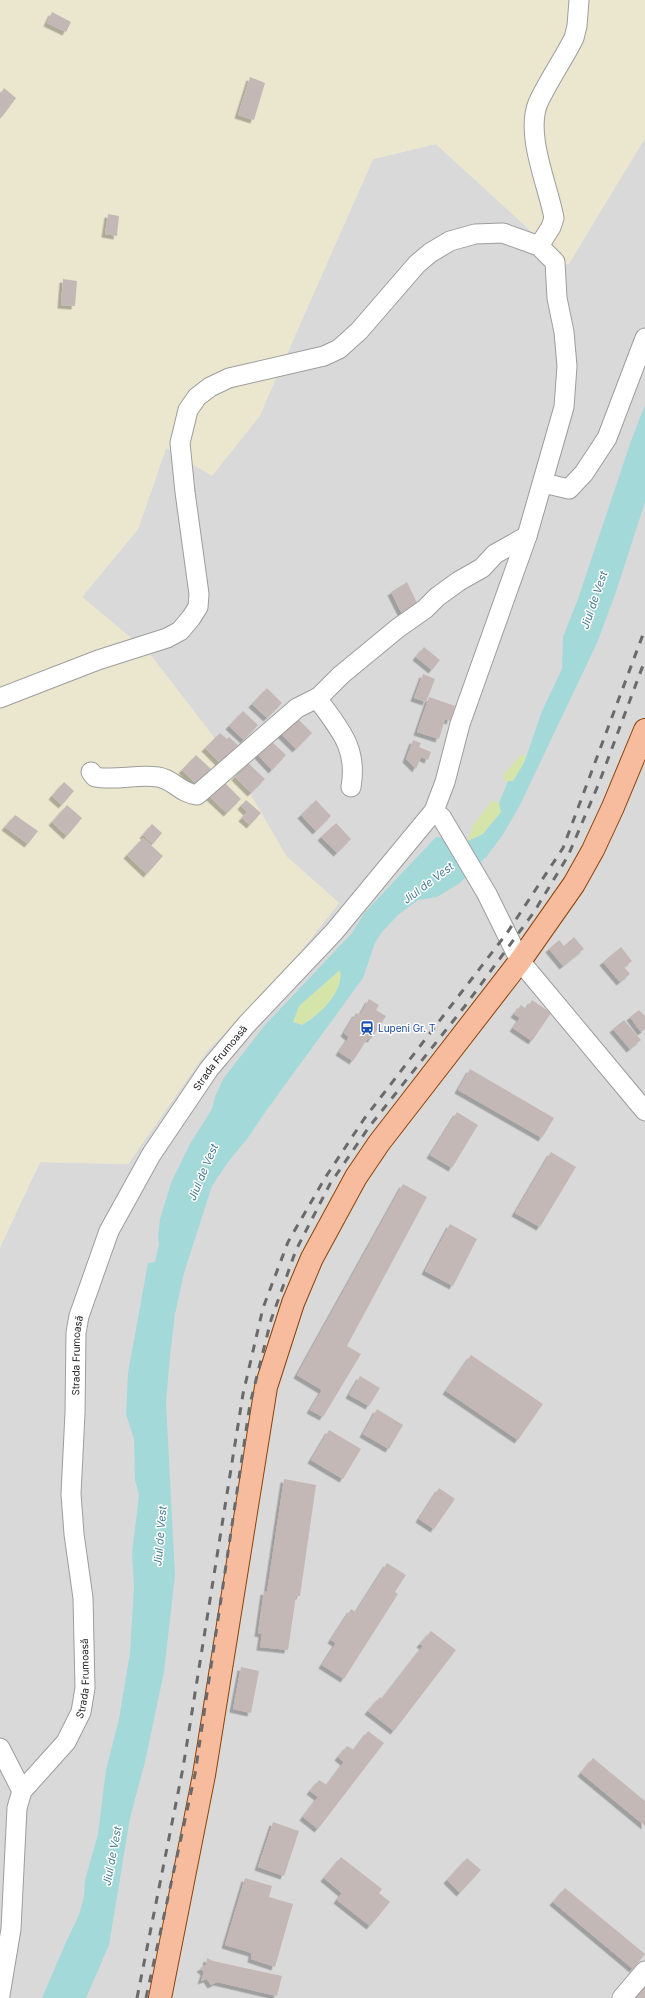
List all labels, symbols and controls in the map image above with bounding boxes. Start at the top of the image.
water label: Jiul de Vest [578,569,611,631]
water label: Jiul de Vest [400,859,457,907]
station icon: Lupeni Gr. T [359,1020,375,1036]
street label: Strada Frumoasă [190,1022,250,1093]
place label: Lupeni Gr. T [378,1022,435,1034]
water label: Jiul de Vest [185,1141,221,1202]
street label: Strada Frumoasă [69,1314,85,1396]
water label: Jiul de Vest [150,1505,170,1567]
street label: Strada Frumoasă [73,1638,91,1720]
water label: Jiul de Vest [99,1825,125,1887]

